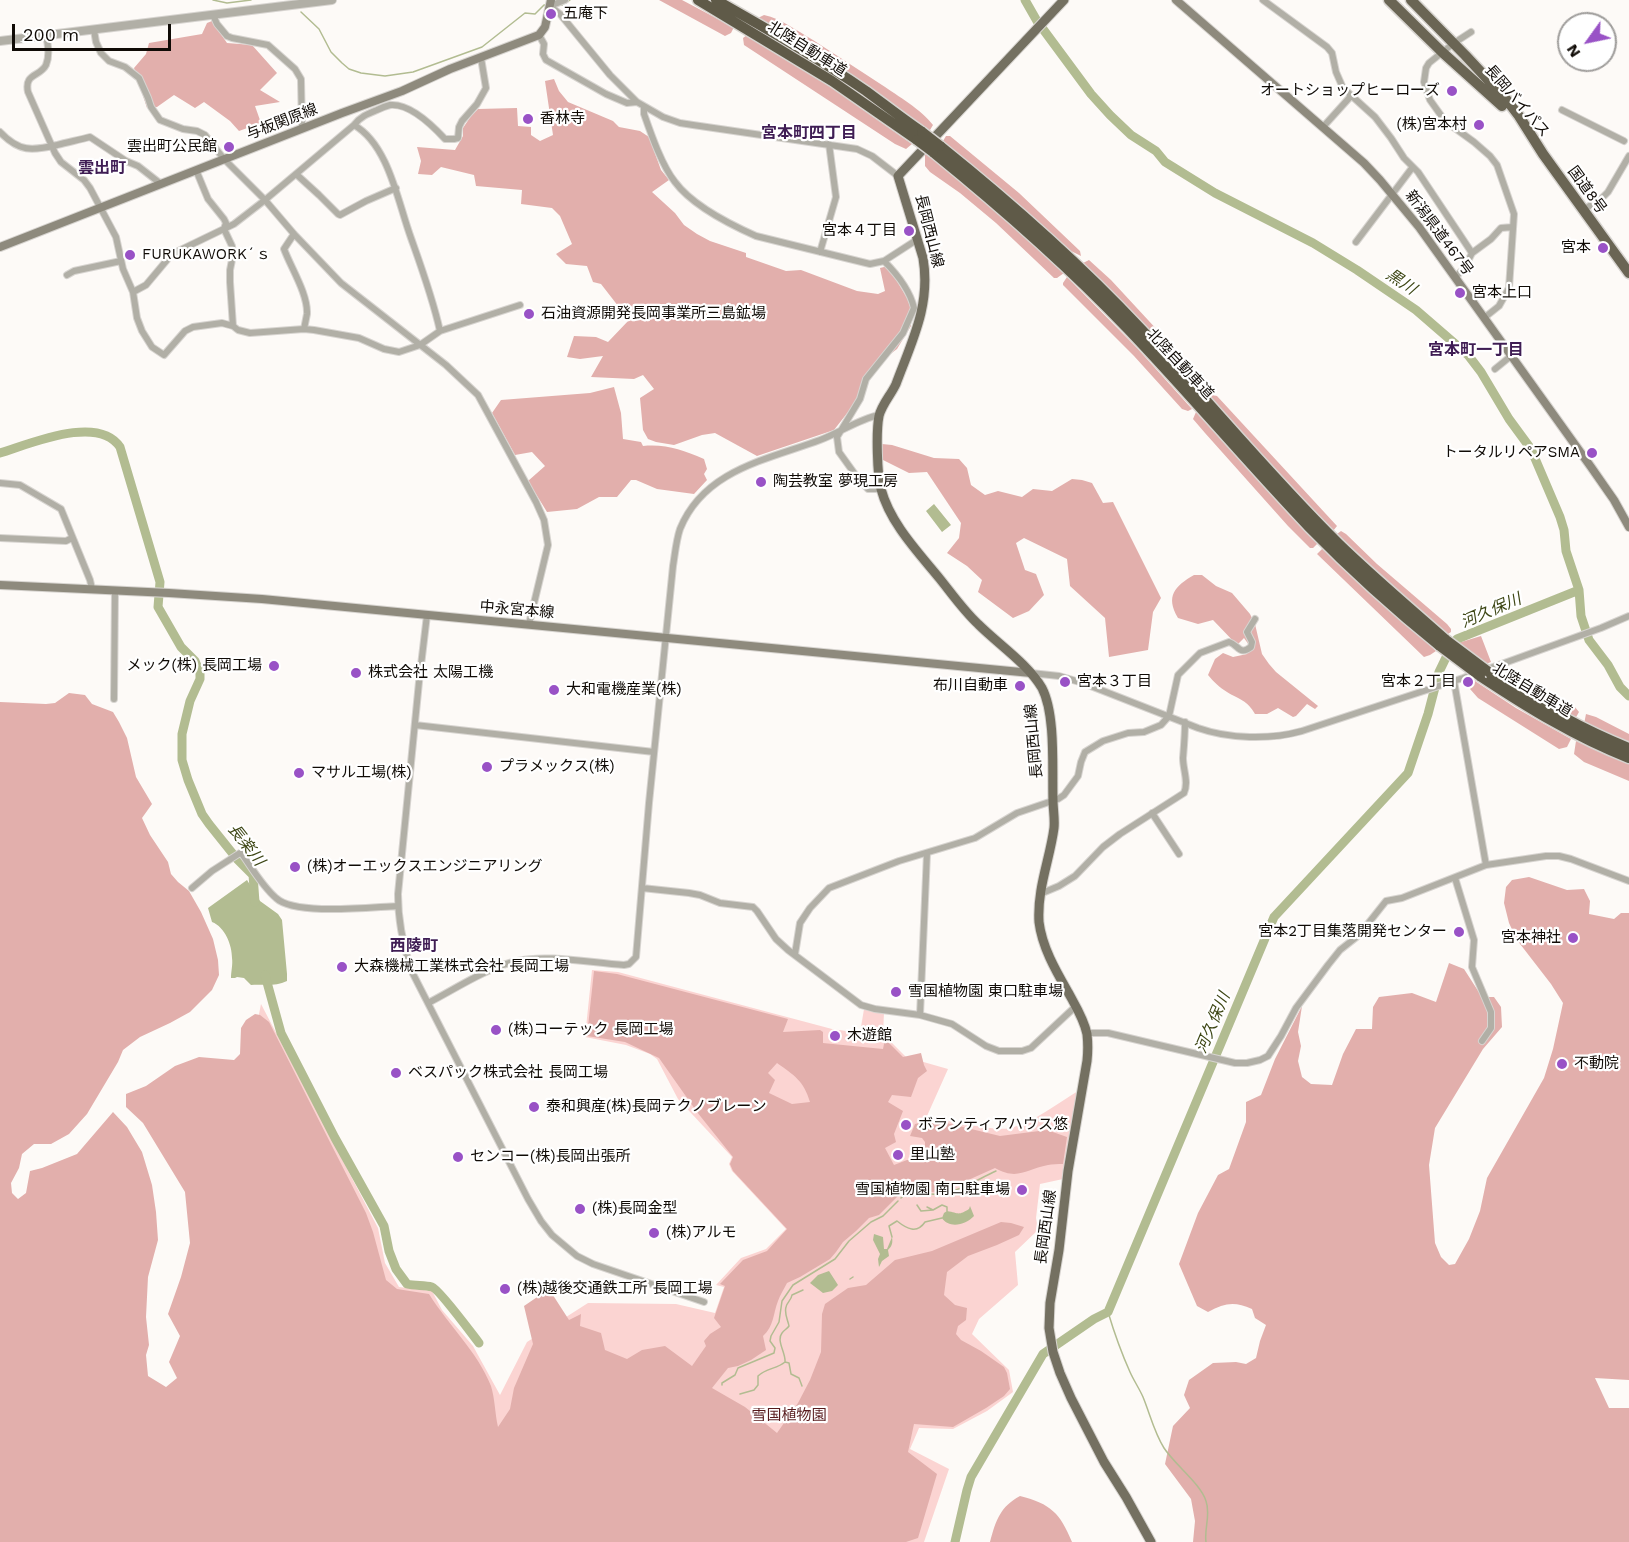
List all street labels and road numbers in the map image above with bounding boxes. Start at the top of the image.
street label: 北陸自動車道 [764,18,850,80]
street label: 長岡バイパス [1481,61,1553,141]
street label: 与板関原線 [244,100,320,144]
street label: 国道8号 [1564,163,1610,217]
street label: 新潟県道467号 [1401,187,1477,279]
street label: 長岡西山線 [911,192,947,270]
street label: 北陸自動車道 [1143,325,1217,403]
street label: 中永宮本線 [479,598,555,622]
street label: 北陸自動車道 [1489,659,1575,721]
street label: 長岡西山線 [1022,703,1046,779]
street label: 長岡西山線 [1032,1189,1060,1265]

